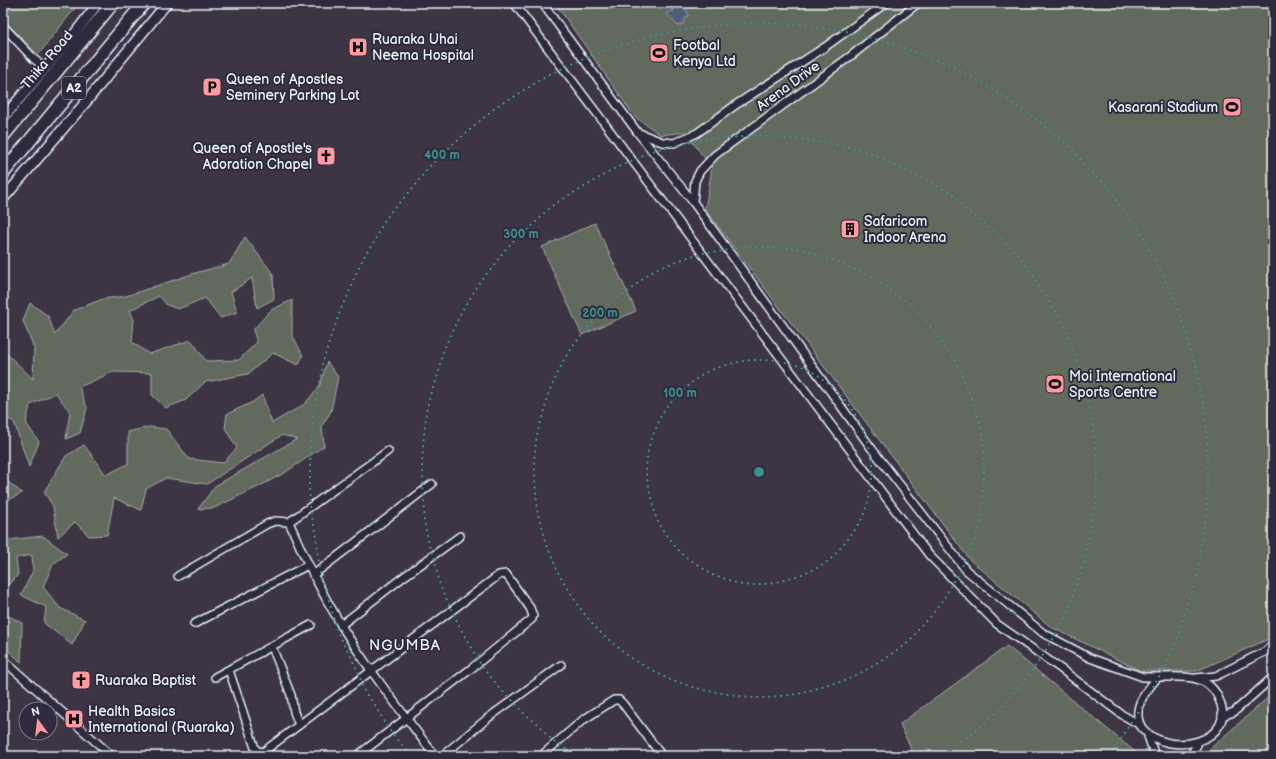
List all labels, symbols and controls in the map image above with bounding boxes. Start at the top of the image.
street label: Thika Road [18,27,76,93]
place label: Ruaraka Uhai Neema Hospital [372,31,474,64]
hospital icon: Ruaraka Uhai Neema Hospital [347,36,369,58]
place label: Footbal Kenya Ltd [673,37,736,70]
sports icon: Footbal Kenya Ltd [648,42,670,64]
street label: Arena Drive [753,57,823,115]
place label: Queen of Apostles Seminery Parking Lot [226,71,360,104]
parking icon: Queen of Apostles Seminery Parking Lot [201,76,223,98]
road number: A2 [62,77,86,99]
sports icon: Kasarani Stadium [1221,96,1243,118]
place label: Kasarani Stadium [1108,99,1218,116]
place label: Queen of Apostle's Adoration Chapel [193,140,312,173]
church icon: Queen of Apostle's Adoration Chapel [315,145,337,167]
text: 400 m [424,148,460,163]
place label: Safaricom Indoor Arena [864,213,947,246]
building icon: Safaricom Indoor Arena [839,218,861,240]
text: 300 m [503,227,539,242]
text: 200 m [582,306,618,321]
place label: Moi International Sports Centre [1069,368,1176,401]
sports icon: Moi International Sports Centre [1044,373,1066,395]
text: 100 m [663,386,697,401]
centre of rings [752,465,766,479]
district label: NGUMBA [369,636,441,655]
church icon: Ruaraka Baptist [70,669,92,691]
place label: Ruaraka Baptist [95,672,197,689]
north arrow [18,701,58,741]
place label: Health Basics International (Ruaraka) [88,703,235,736]
text: N [30,704,41,719]
hospital icon: Health Basics International (Ruaraka) [63,708,85,730]

